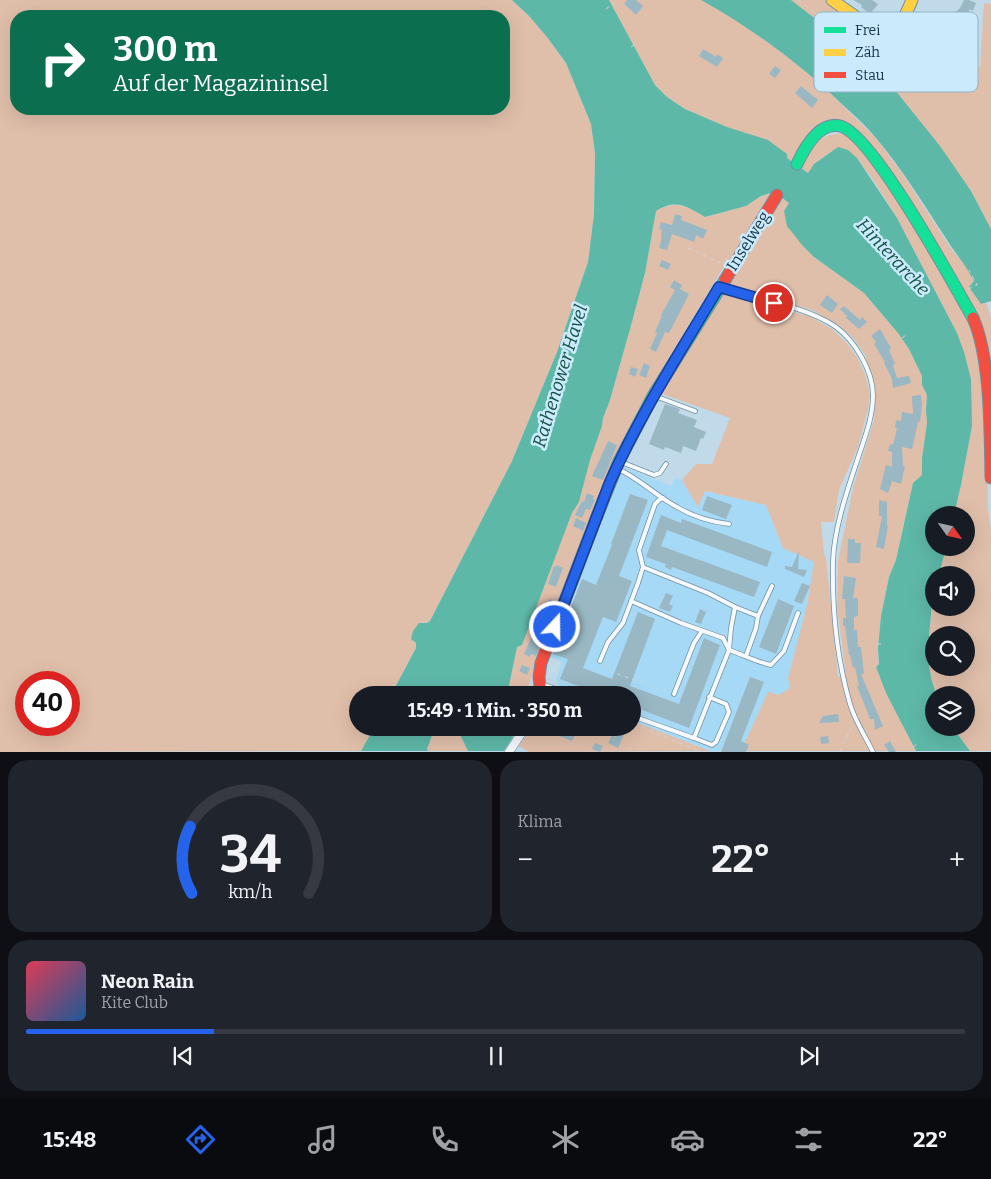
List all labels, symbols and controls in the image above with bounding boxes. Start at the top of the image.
legend [814,12,978,92]
text: Frei [855,22,880,39]
text: 300 m [113,28,217,70]
icon: right [30,30,95,95]
text: Zäh [855,44,880,61]
text: Stau [855,67,885,84]
text: Auf der Magazininsel [113,70,329,97]
street label: Inselweg [722,208,774,274]
water label: Hinterarche [852,214,934,300]
pin [753,282,795,324]
icon: arrive [760,289,788,317]
water label: Rathenower Havel [528,302,592,450]
north arrow [925,506,975,556]
map controls [925,506,975,736]
button: sound [925,566,975,616]
position arrow [528,600,580,652]
button: search [925,626,975,676]
speed limit sign: 40 [15,671,80,736]
button: layers [925,686,975,736]
text: 15:49 · 1 Min. · 350 m [408,699,582,722]
text: Klima [518,812,562,831]
text: 34 [219,823,281,886]
text: 22° [711,836,771,882]
text: − [518,843,533,876]
text: + [949,843,965,876]
text: km/h [228,881,272,903]
text: Neon Rain [101,970,194,993]
text: Kite Club [101,993,168,1012]
icon: previous [169,1042,197,1070]
icon: pause [482,1042,510,1070]
icon: next [795,1042,823,1070]
icon: directions [183,1122,218,1157]
icon: music [305,1122,340,1157]
icon: phone [427,1122,462,1157]
icon: climate [548,1122,583,1157]
icon: car [670,1122,705,1157]
icon: filters [791,1122,826,1157]
text: 15:48 [43,1126,97,1153]
text: 22° [913,1126,948,1153]

